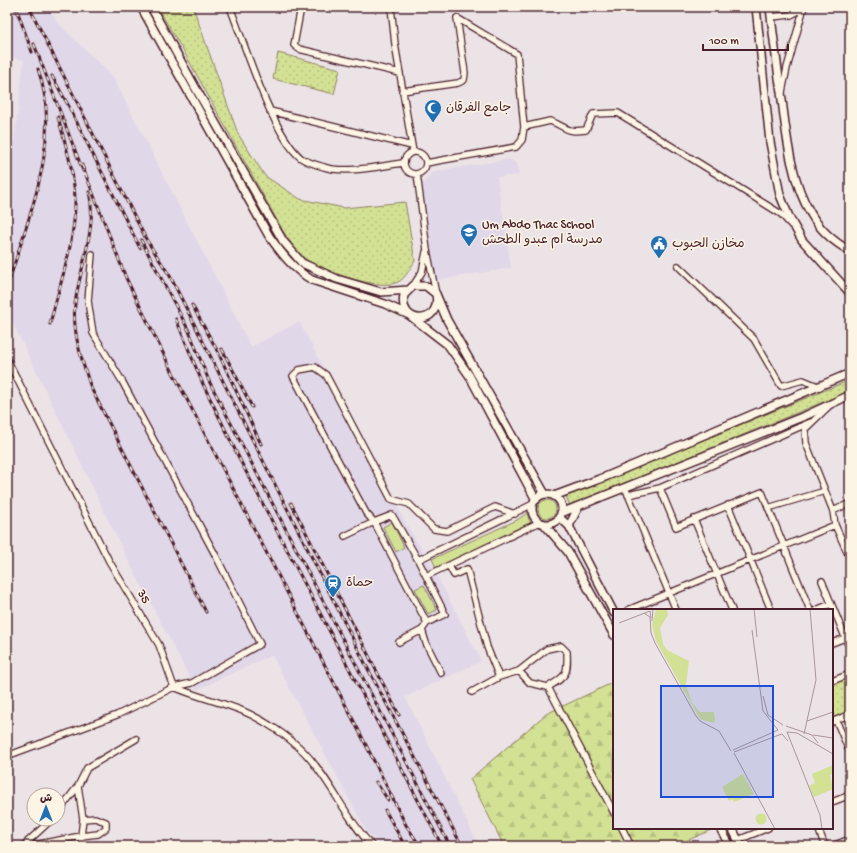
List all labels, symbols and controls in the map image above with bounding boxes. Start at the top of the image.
scale bar [703,26,788,52]
text: 100 m [708,35,739,49]
mosque icon: جامع الفرقان [423,98,443,123]
place label: جامع الفرقان [446,101,511,117]
place label: Um Abdo Thac School مدرسة ام عبدو الطحش [482,218,603,249]
school or university icon: Um Abdo Thac School مدرسة ام عبدو الطحش [459,222,479,247]
public building icon: مخازن الحبوب [649,234,669,259]
place label: مخازن الحبوب [672,237,745,252]
station icon: حماة [323,573,343,598]
place label: حماة [346,576,373,591]
street label: 35 [133,586,153,607]
inset map [613,609,833,829]
north arrow [26,787,66,827]
text: ش [40,793,52,805]

